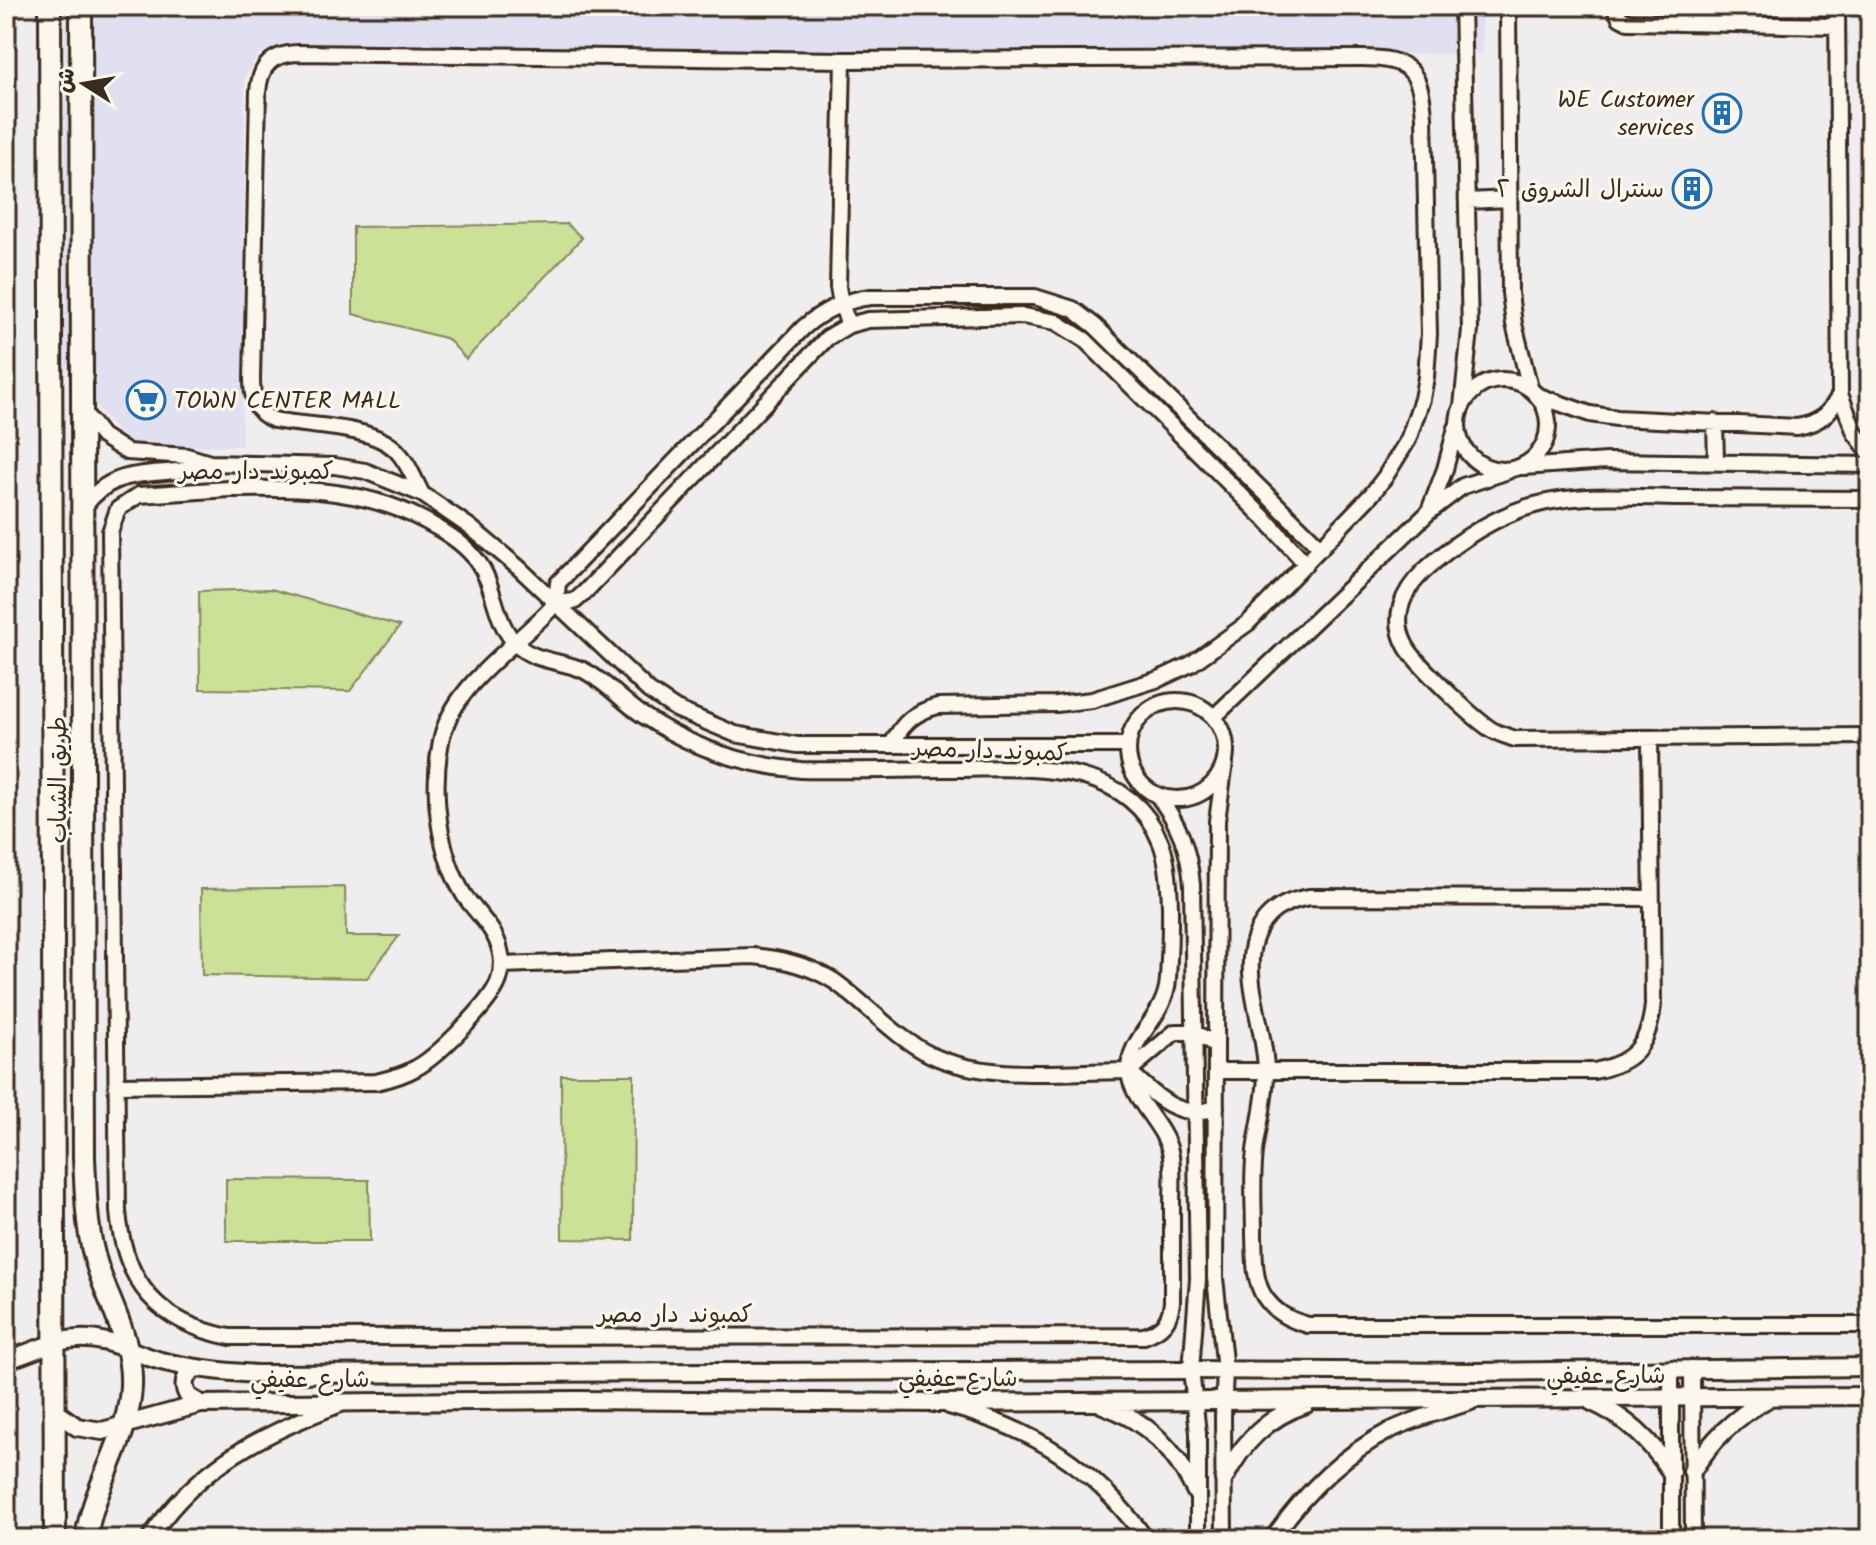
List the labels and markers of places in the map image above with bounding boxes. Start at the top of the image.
place label: WE Customer services [1557,81,1696,148]
building icon: WE Customer services [1701,92,1743,134]
building icon: سنترال الشروق ٢ [1671,168,1713,210]
place label: سنترال الشروق ٢ [1497,171,1664,210]
supermarket icon: TOWN CENTER MALL [125,379,167,421]
place label: TOWN CENTER MALL [174,382,401,421]

